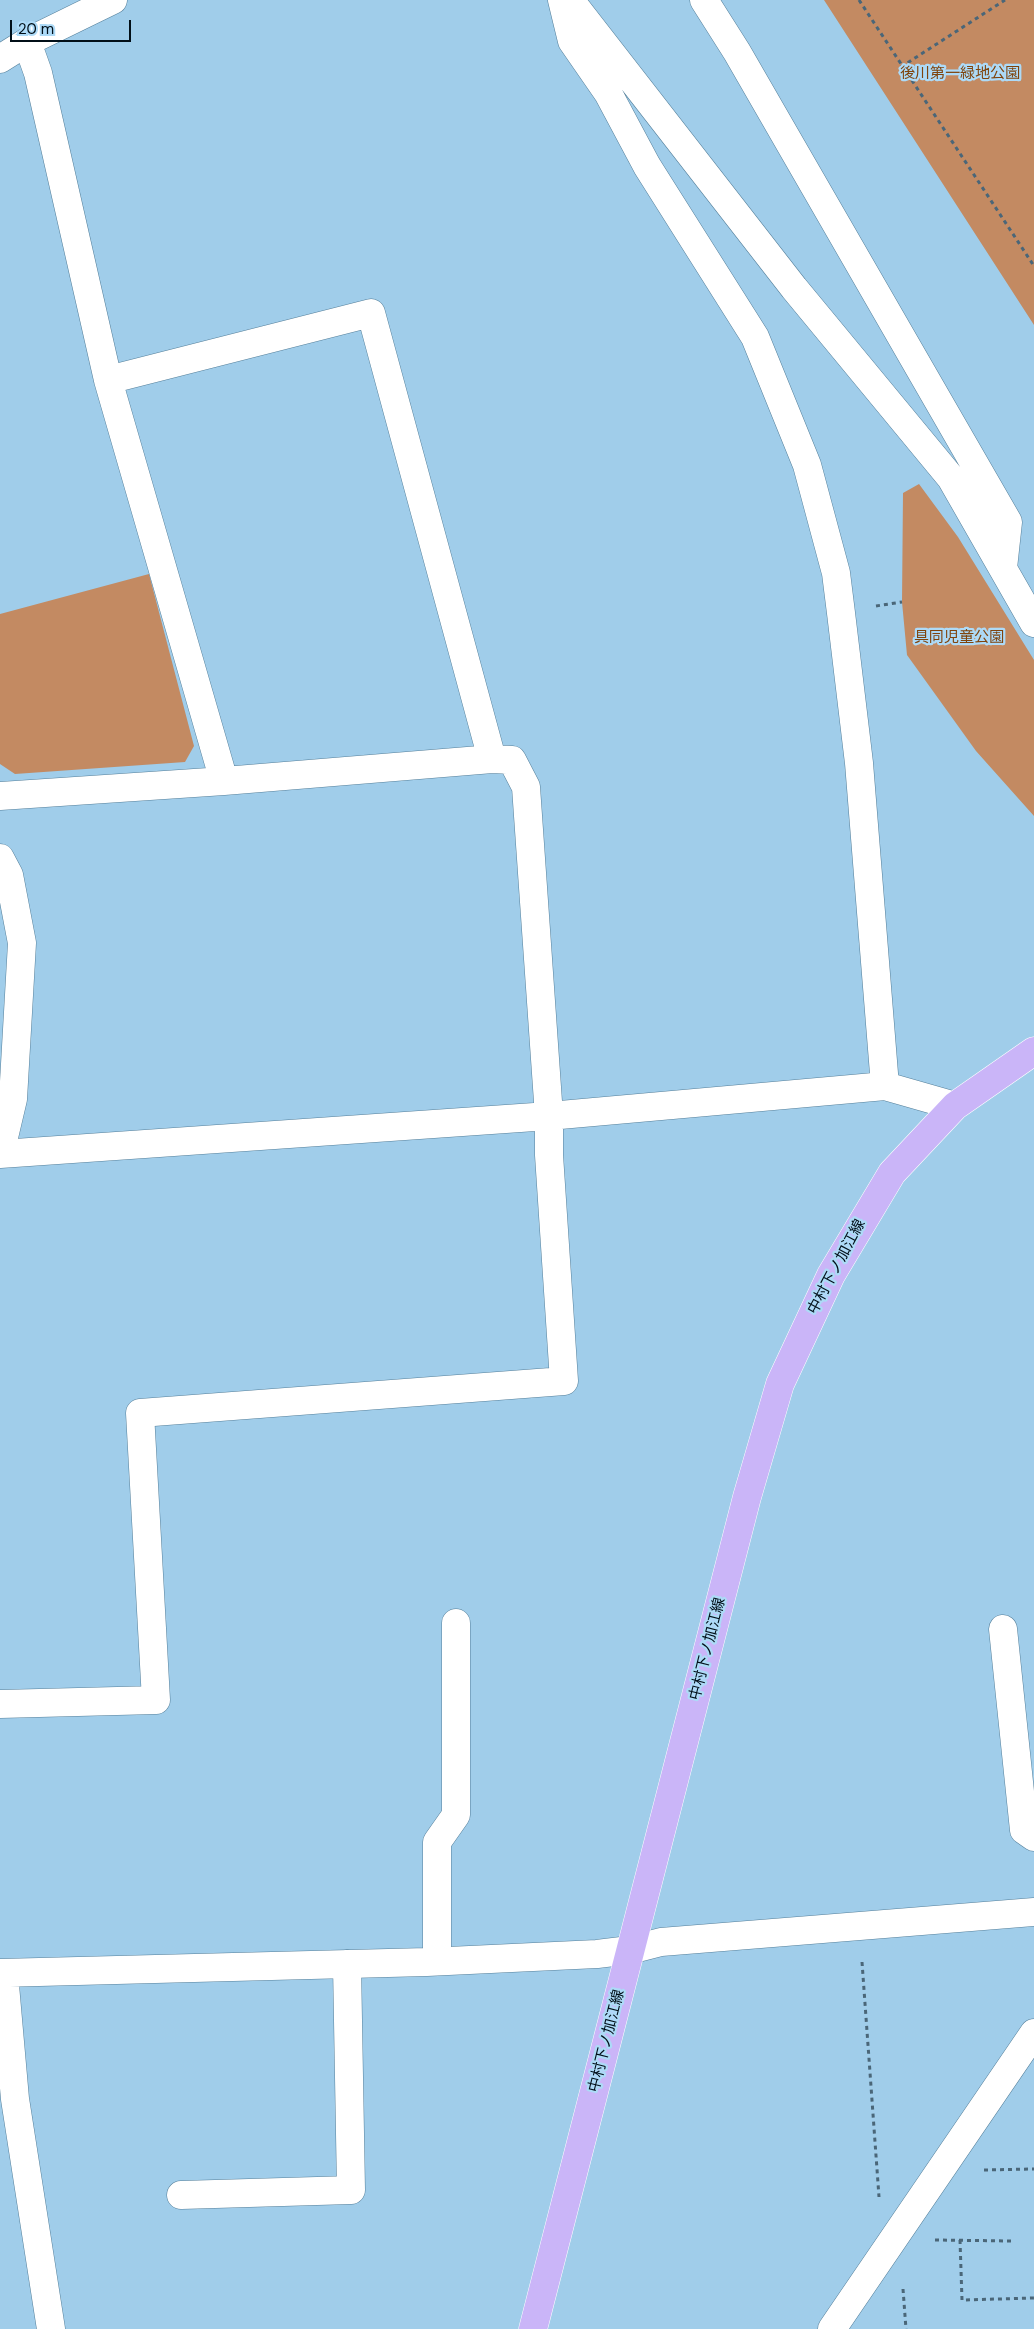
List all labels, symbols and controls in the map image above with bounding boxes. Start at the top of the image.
scale bar [12,10,134,42]
text: 20 m [18,19,54,39]
park label: 後川第一緑地公園 [900,65,1020,83]
park label: 具同児童公園 [914,629,1004,647]
street label: 中村下ノ加江線 [804,1216,870,1318]
street label: 中村下ノ加江線 [687,1596,729,1702]
street label: 中村下ノ加江線 [586,1988,628,2094]

